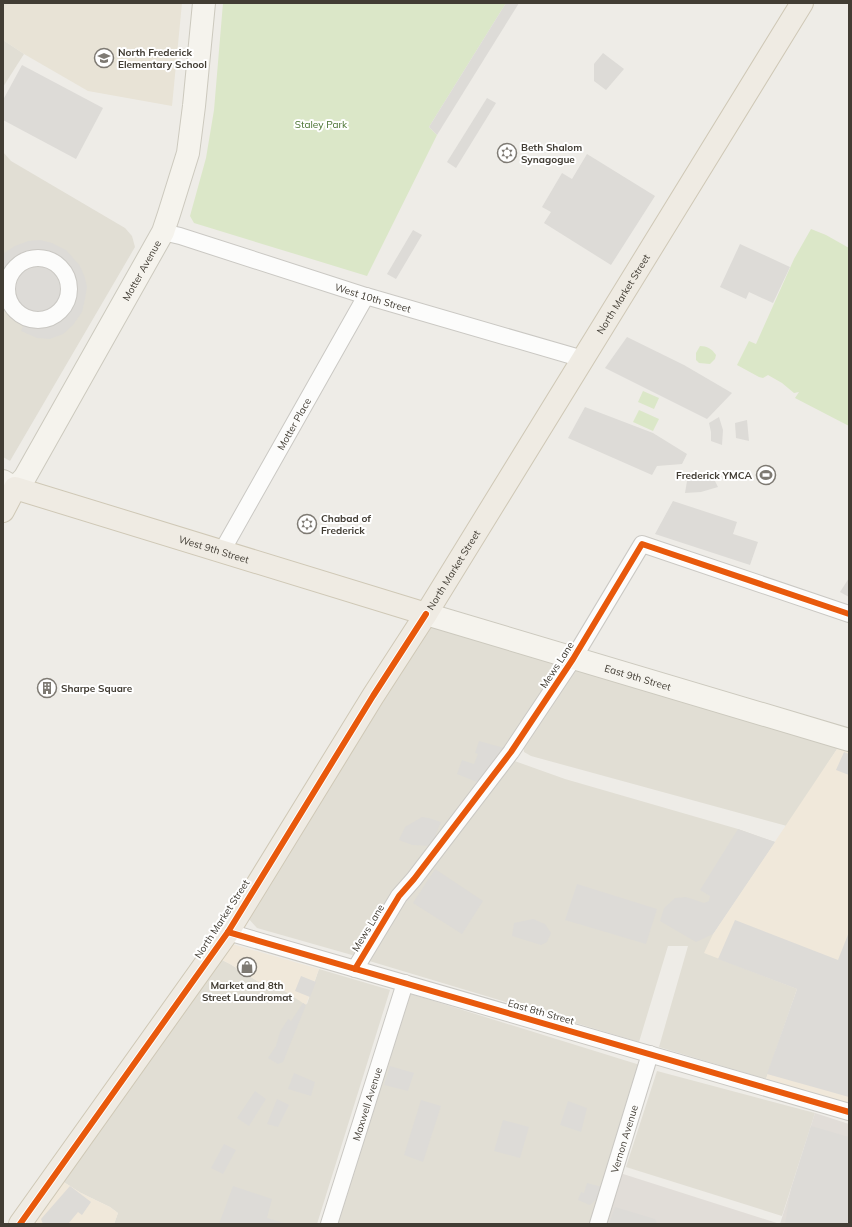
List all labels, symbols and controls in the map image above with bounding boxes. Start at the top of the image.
place label: North Frederick Elementary School [118,46,207,71]
school or university icon: North Frederick Elementary School [93,47,115,69]
park label: Staley Park [295,118,348,131]
place label: Beth Shalom Synagogue [521,141,582,166]
synagogue icon: Beth Shalom Synagogue [496,142,518,164]
street label: Motter Avenue [119,238,164,303]
street label: North Market Street [593,251,653,336]
street label: West 10th Street [333,280,413,315]
street label: Motter Place [274,395,314,452]
sports icon: Frederick YMCA [755,464,777,486]
place label: Frederick YMCA [676,469,752,482]
place label: Chabad of Frederick [321,512,371,537]
synagogue icon: Chabad of Frederick [296,513,318,535]
street label: North Market Street [424,527,483,612]
street label: West 9th Street [177,532,251,566]
street label: Mews Lane [537,639,577,691]
street label: East 9th Street [603,661,673,693]
building icon: Sharpe Square [36,677,58,699]
place label: Sharpe Square [61,682,133,695]
street label: North Market Street [192,877,253,961]
street label: Mews Lane [349,902,387,954]
shop icon: Market and 8th Street Laundromat [236,956,258,978]
place label: Market and 8th Street Laundromat [202,979,292,1004]
street label: East 8th Street [506,996,576,1028]
street label: Maxwell Avenue [349,1066,385,1142]
street label: Vernon Avenue [608,1103,641,1175]

